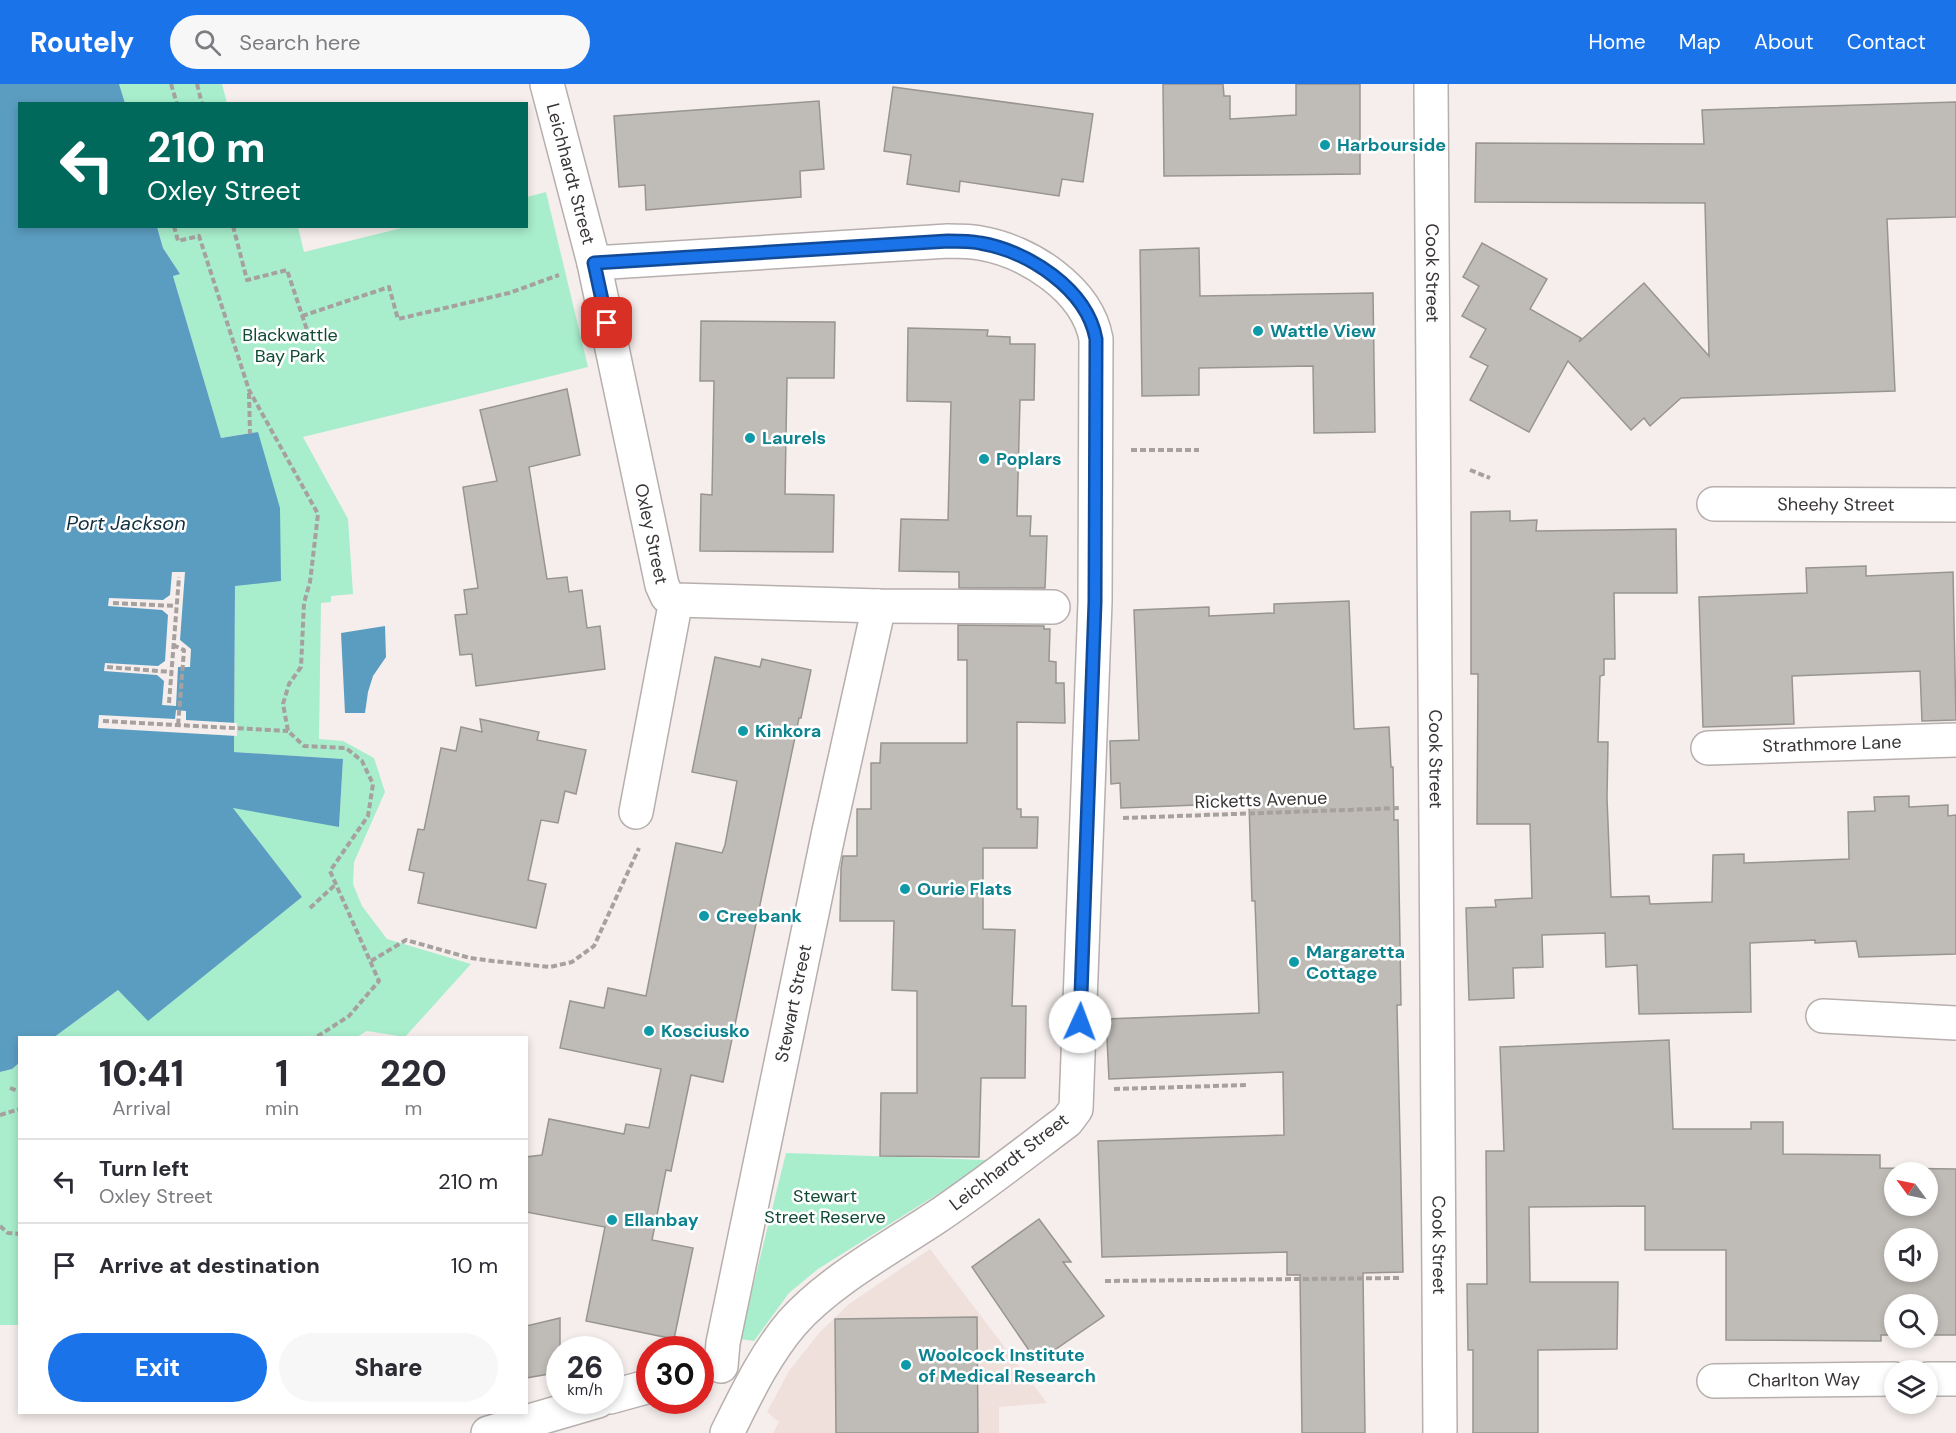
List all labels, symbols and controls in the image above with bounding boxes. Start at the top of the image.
search box [170,15,590,69]
text: Routely [30,24,134,61]
icon: search [191,26,224,59]
text: Search here [239,28,361,57]
text: Home [1588,28,1646,56]
text: Map [1679,28,1721,56]
text: About [1754,28,1814,56]
text: Contact [1847,28,1926,56]
street label: Leichhardt Street [541,101,601,247]
text: 210 m [147,120,265,175]
icon: left [48,126,126,204]
place label: Harbourside [1337,133,1446,157]
marker: Harbourside [1318,138,1332,152]
text: Oxley Street [147,173,301,208]
street label: Cook Street [1420,223,1445,323]
pin [581,297,632,348]
icon: arrive [590,306,623,339]
place label: Wattle View [1270,319,1376,343]
park label: Blackwattle Bay Park [242,323,338,368]
marker: Wattle View [1251,324,1265,338]
place label: Laurels [762,426,826,450]
marker: Laurels [743,431,757,445]
place label: Poplars [996,447,1062,471]
marker: Poplars [977,452,991,466]
street label: Oxley Street [629,481,674,587]
street label: Sheehy Street [1777,492,1895,517]
water label: Port Jackson [66,510,186,536]
street label: Cook Street [1423,709,1448,809]
place label: Kinkora [755,719,821,743]
marker: Kinkora [736,724,750,738]
street label: Strathmore Lane [1762,730,1902,758]
street label: Ricketts Avenue [1194,786,1328,814]
place label: Ourie Flats [917,877,1012,901]
marker: Ourie Flats [898,882,912,896]
place label: Creebank [716,904,803,928]
marker: Creebank [697,909,711,923]
place label: Margaretta Cottage [1306,940,1405,985]
street label: Stewart Street [769,942,817,1064]
marker: Margaretta Cottage [1287,955,1301,969]
position arrow [1048,990,1112,1054]
place label: Kosciusko [661,1019,750,1043]
marker: Kosciusko [642,1024,656,1038]
text: 10:41 [99,1050,184,1097]
text: 1 [275,1050,289,1097]
text: 220 [380,1050,447,1097]
text: Arrival [112,1095,171,1121]
text: min [265,1095,299,1121]
text: m [405,1095,422,1121]
street label: Leichhardt Street [945,1108,1073,1216]
text: Turn left [99,1154,189,1183]
north arrow [1884,1162,1938,1216]
map controls [1884,1162,1938,1414]
icon: left [48,1165,81,1198]
text: 210 m [438,1167,498,1196]
text: Oxley Street [99,1183,213,1209]
park label: Stewart Street Reserve [764,1184,886,1229]
street label: Cook Street [1426,1195,1451,1295]
place label: Ellanbay [624,1208,699,1232]
marker: Ellanbay [605,1213,619,1227]
button: sound [1884,1228,1938,1282]
icon: arrive [48,1249,81,1282]
text: Arrive at destination [99,1251,320,1280]
text: 10 m [451,1251,498,1280]
button: search [1884,1294,1938,1348]
button: Exit [48,1333,267,1402]
button: Share [279,1333,498,1402]
speed limit sign: 30 [636,1336,714,1414]
place label: Woolcock Institute of Medical Research [918,1343,1096,1388]
text: 26 [567,1348,603,1387]
marker: Woolcock Institute of Medical Research [899,1358,913,1372]
button: layers [1884,1360,1938,1414]
street label: Charlton Way [1748,1367,1860,1393]
text: km/h [567,1380,603,1400]

